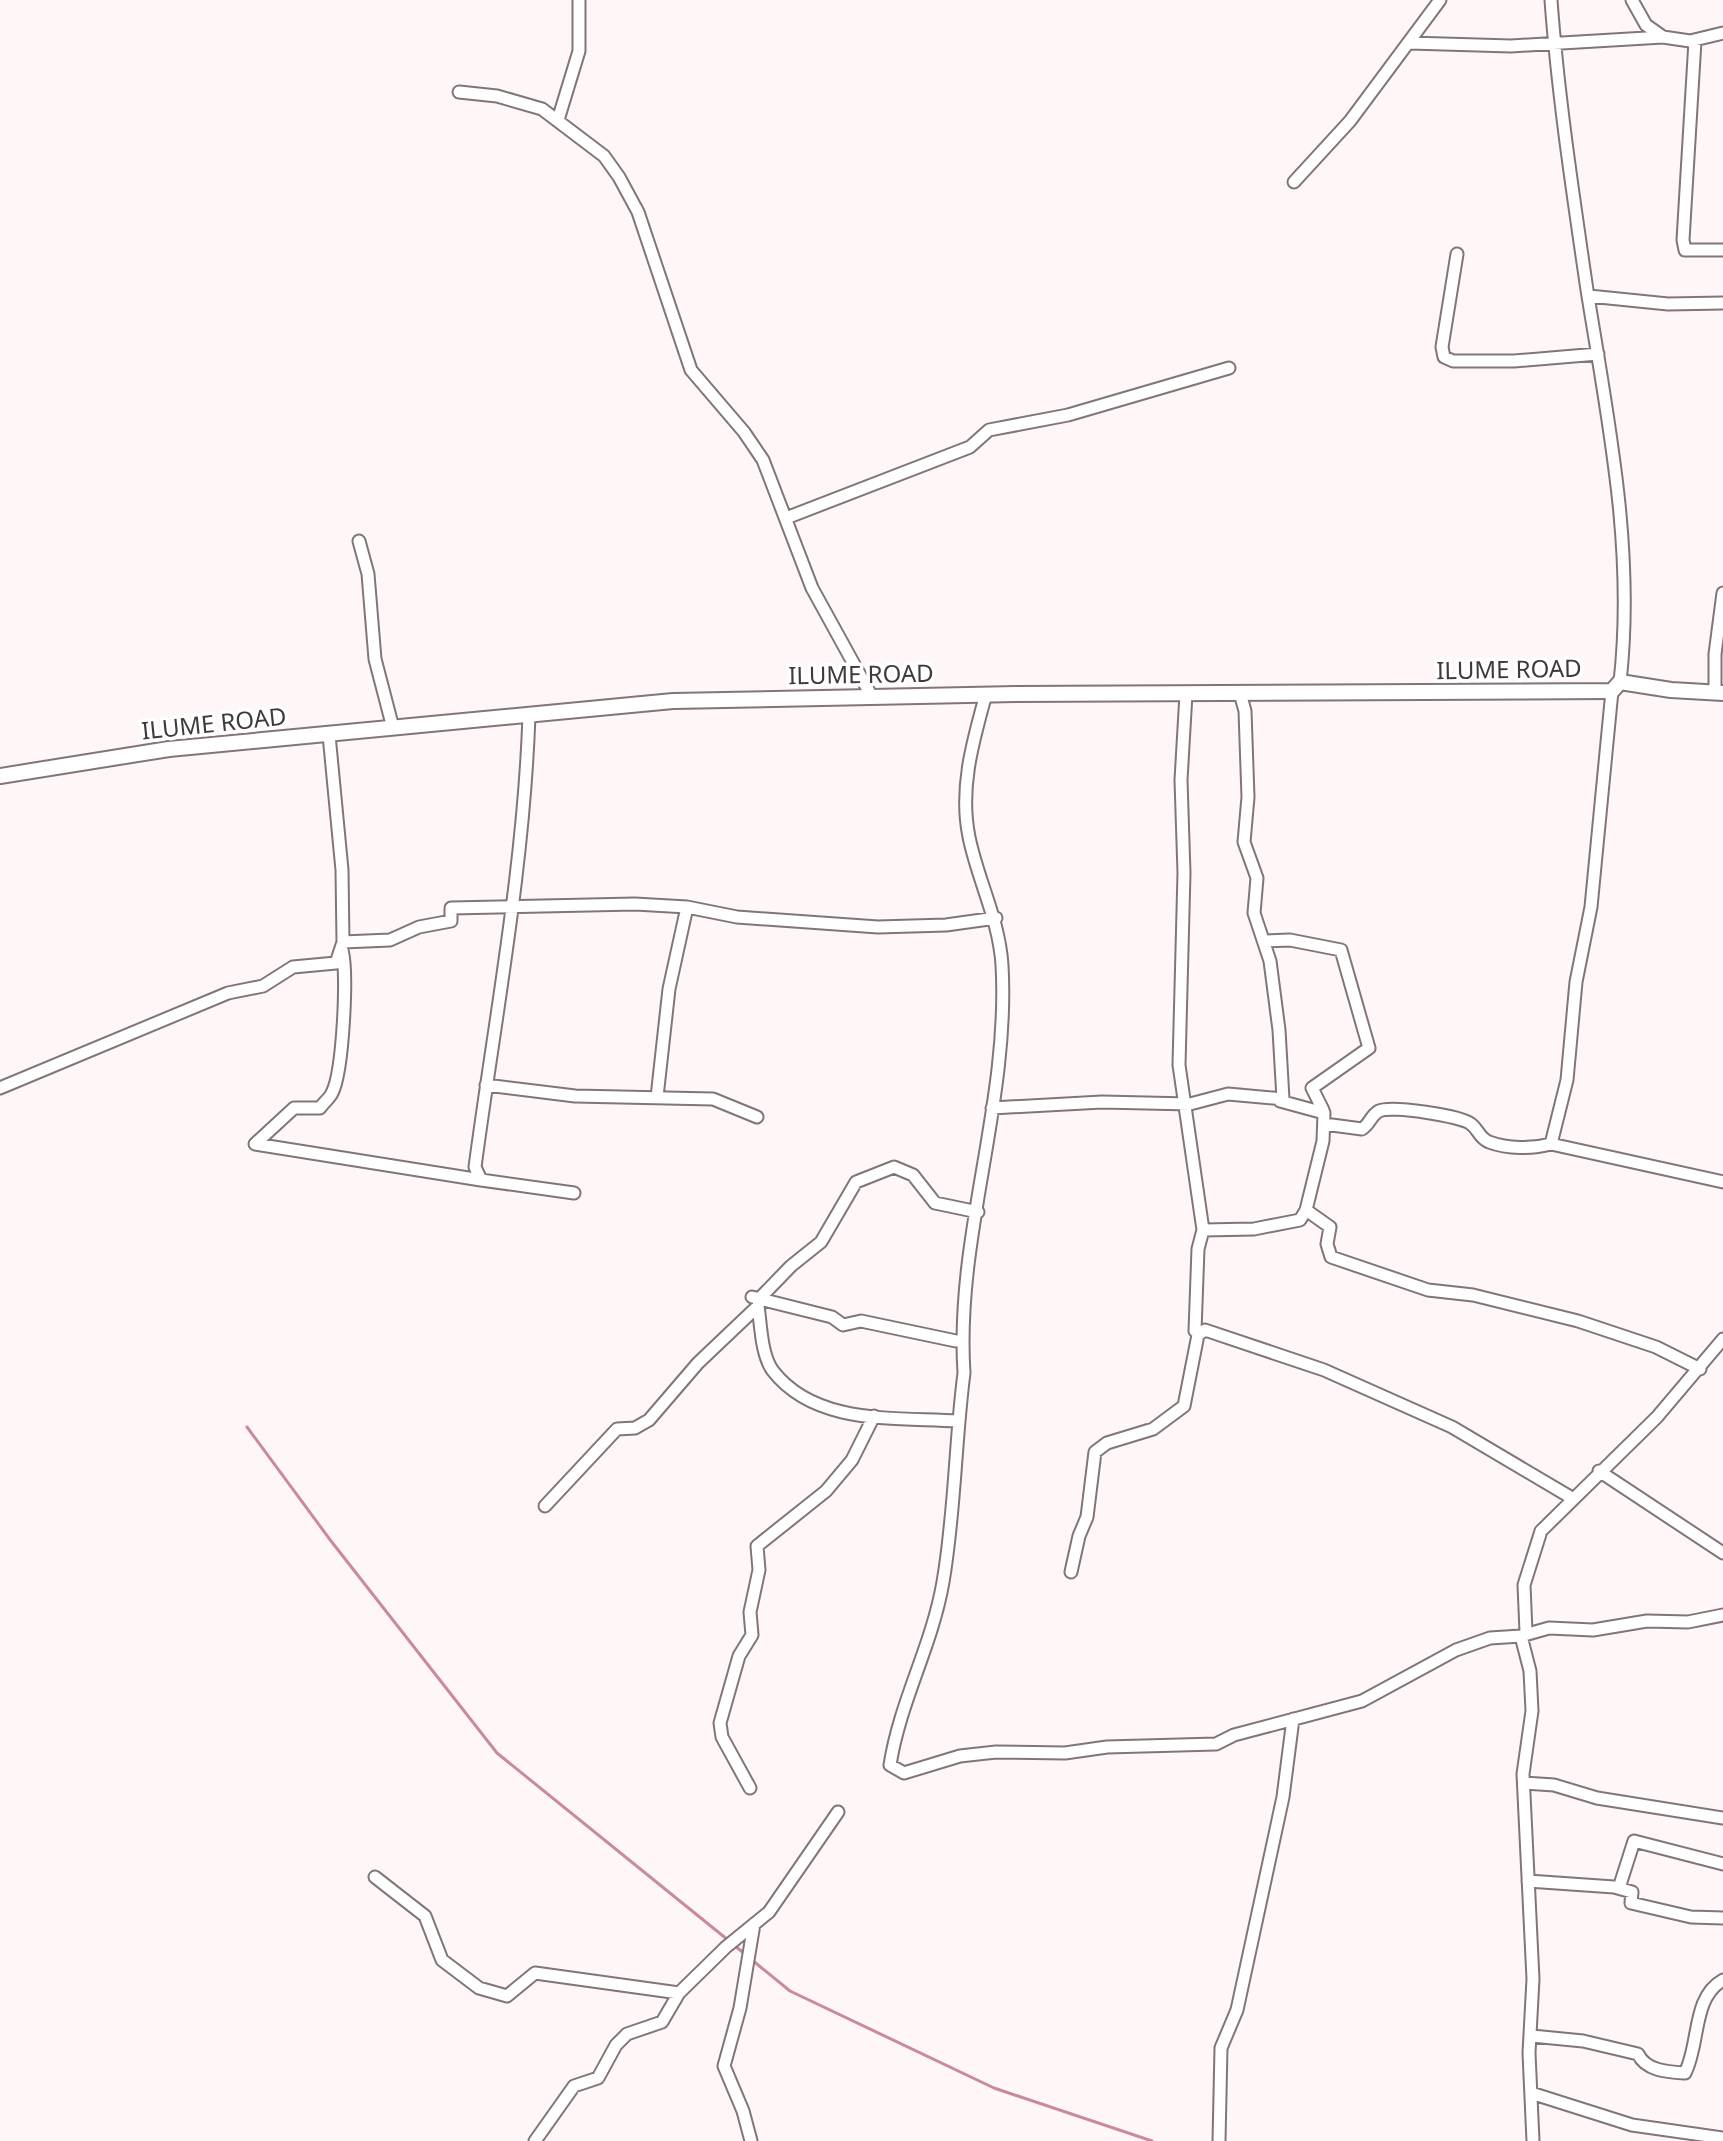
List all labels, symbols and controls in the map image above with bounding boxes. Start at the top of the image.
street label: ILUME ROAD [1436,651,1582,686]
street label: ILUME ROAD [788,656,934,691]
street label: ILUME ROAD [140,698,288,747]

